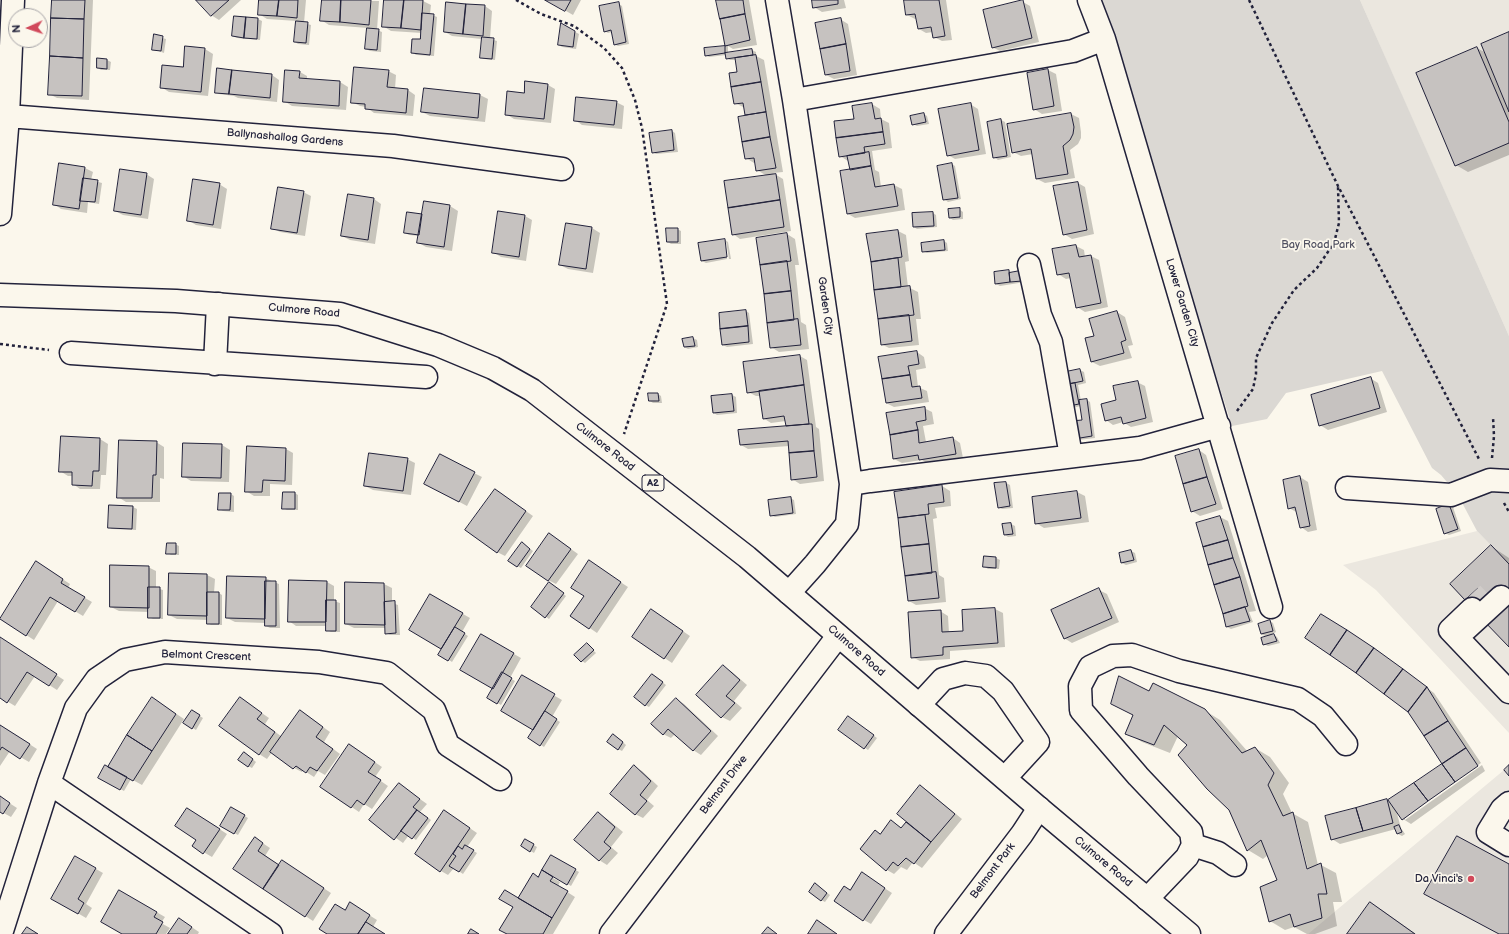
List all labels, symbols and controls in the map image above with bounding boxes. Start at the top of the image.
north arrow [8,8,48,48]
text: N [10,24,23,33]
street label: Ballynashallog Gardens [226,126,344,150]
park label: Bay Road Park [1281,238,1355,252]
street label: Lower Garden City [1162,257,1202,349]
street label: Garden City [814,276,836,336]
street label: Culmore Road [268,301,340,321]
street label: Culmore Road [573,420,637,474]
road number: A2 [642,475,664,491]
street label: Culmore Road [825,623,887,679]
street label: Belmont Crescent [161,648,251,664]
street label: Belmont Drive [698,753,750,817]
street label: Culmore Road [1071,834,1135,890]
street label: Belmont Park [968,840,1018,902]
place label: Da Vinci's [1415,872,1463,886]
marker: Da Vinci's [1466,874,1476,884]

